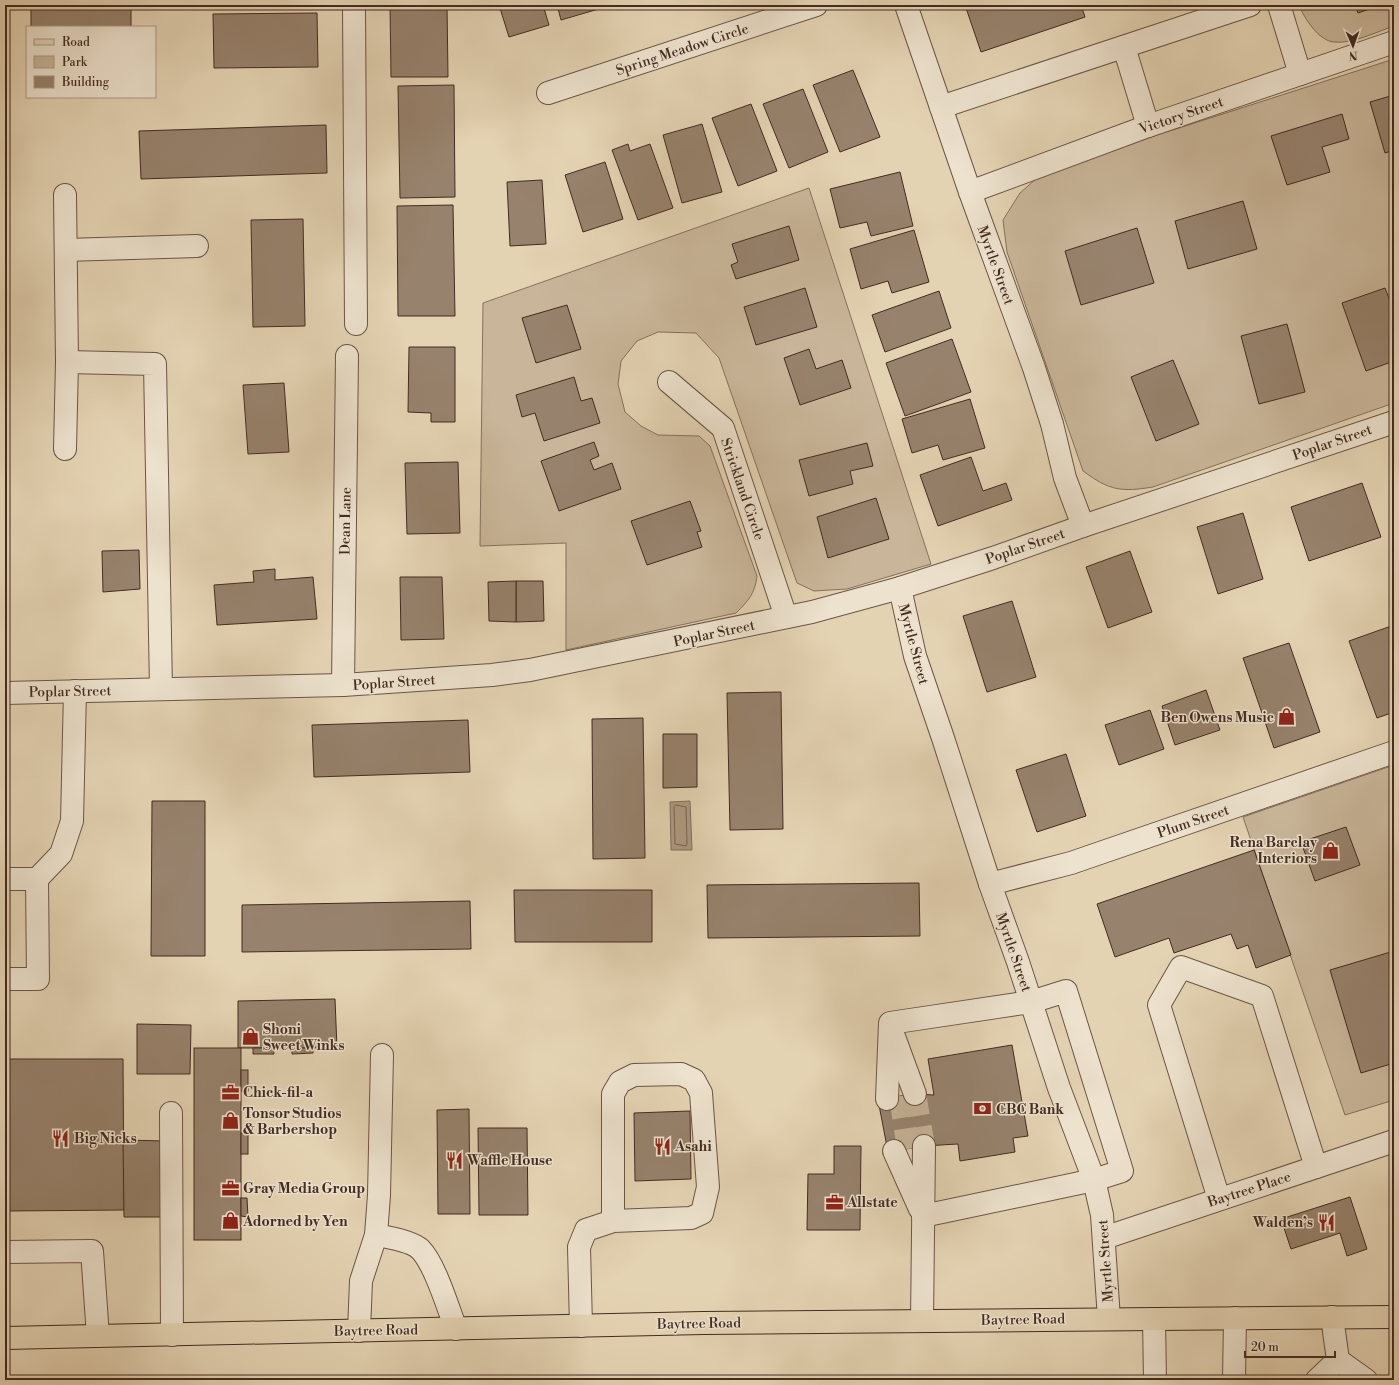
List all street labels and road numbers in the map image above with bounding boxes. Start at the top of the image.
street label: Spring Meadow Circle [614,20,751,80]
street label: Victory Street [1136,93,1226,139]
street label: Myrtle Street [972,223,1018,307]
street label: Poplar Street [1290,421,1374,465]
street label: Strickland Circle [716,436,768,543]
street label: Dean Lane [336,487,356,555]
street label: Poplar Street [983,525,1067,569]
street label: Myrtle Street [894,602,932,687]
street label: Poplar Street [672,617,757,651]
street label: Poplar Street [352,671,436,695]
street label: Poplar Street [28,682,112,702]
street label: Plum Street [1155,801,1232,843]
street label: Myrtle Street [991,910,1035,994]
street label: Baytree Place [1204,1168,1293,1212]
street label: Myrtle Street [1094,1219,1118,1303]
street label: Baytree Road [980,1310,1065,1330]
street label: Baytree Road [656,1314,741,1334]
street label: Baytree Road [333,1321,418,1341]

